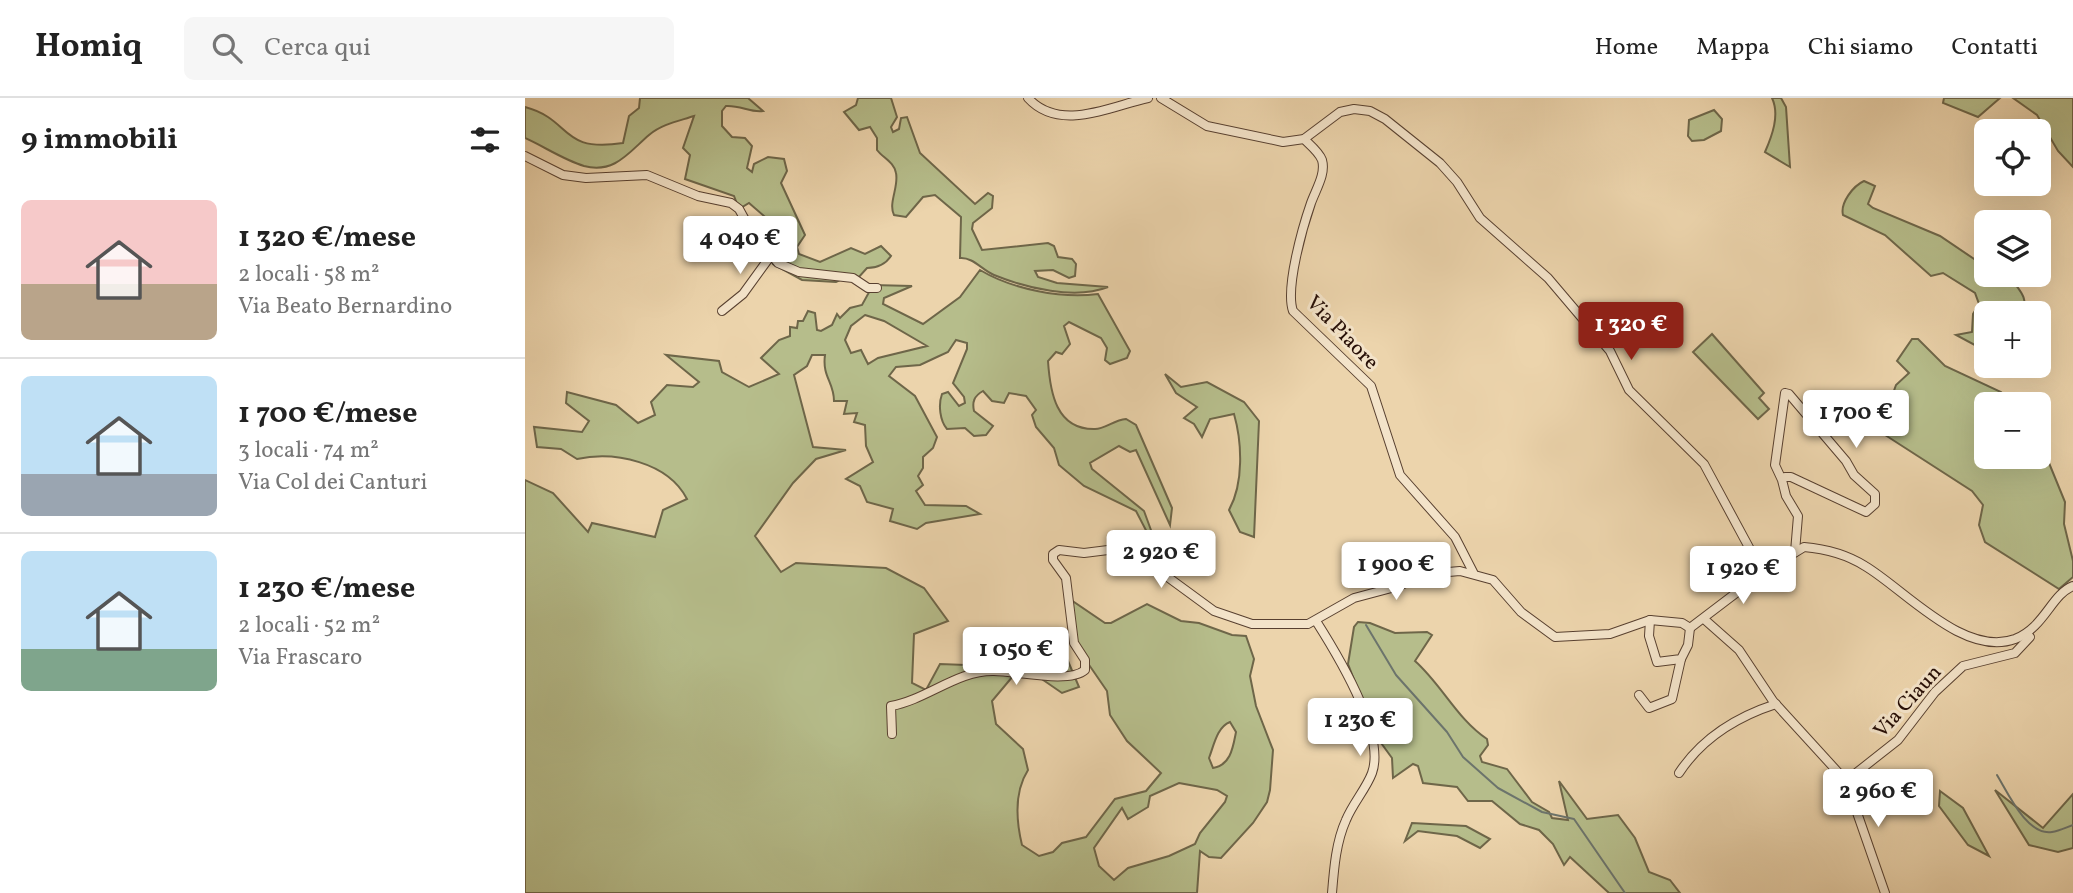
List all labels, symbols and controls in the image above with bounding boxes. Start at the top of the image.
search box [184,17,674,80]
text: Homiq [35,25,142,71]
icon: search [208,29,246,67]
text: Cerca qui [264,30,371,66]
text: Home [1595,31,1658,65]
text: Mappa [1696,31,1770,65]
text: Chi siamo [1808,31,1913,65]
text: Contatti [1951,31,2038,65]
text: 9 immobili [21,119,178,161]
map controls [1974,119,2051,469]
button: locate [1974,119,2051,196]
icon: filters [466,121,504,159]
button: layers [1974,210,2051,287]
pin: 4 040 € [675,216,805,276]
text: 1 320 €/mese [238,217,416,259]
text: 4 040 € [699,223,781,255]
icon: home [77,228,161,312]
text: 2 locali · 58 m² [238,259,380,291]
street label: Via Piaore [1299,289,1385,377]
text: Via Beato Bernardino [238,291,452,323]
button: + [1974,301,2051,378]
pin: 1 320 € [1566,302,1696,362]
text: 1 320 € [1594,309,1668,341]
pin: 1 700 € [1791,390,1921,450]
button: − [1974,392,2051,469]
text: 1 700 €/mese [238,393,417,435]
text: 1 700 € [1819,397,1893,429]
icon: home [77,404,161,488]
text: 3 locali · 74 m² [238,435,379,467]
text: Via Col dei Canturi [238,467,427,499]
pin: 2 920 € [1096,531,1226,590]
text: 2 920 € [1123,537,1199,569]
pin: 1 900 € [1331,542,1461,602]
pin: 1 920 € [1678,546,1808,606]
text: 1 900 € [1358,549,1434,581]
text: 1 920 € [1706,553,1780,585]
text: 1 230 €/mese [238,568,415,610]
icon: home [77,579,161,663]
text: 2 locali · 52 m² [238,610,380,642]
pin: 1 050 € [951,628,1081,687]
text: 1 050 € [979,634,1053,666]
text: Via Frascaro [238,642,362,674]
street label: Via Ciaun [1867,659,1949,745]
pin: 1 230 € [1295,698,1425,758]
text: 1 230 € [1324,705,1396,737]
pin: 2 960 € [1813,770,1943,829]
text: 2 960 € [1839,776,1917,808]

